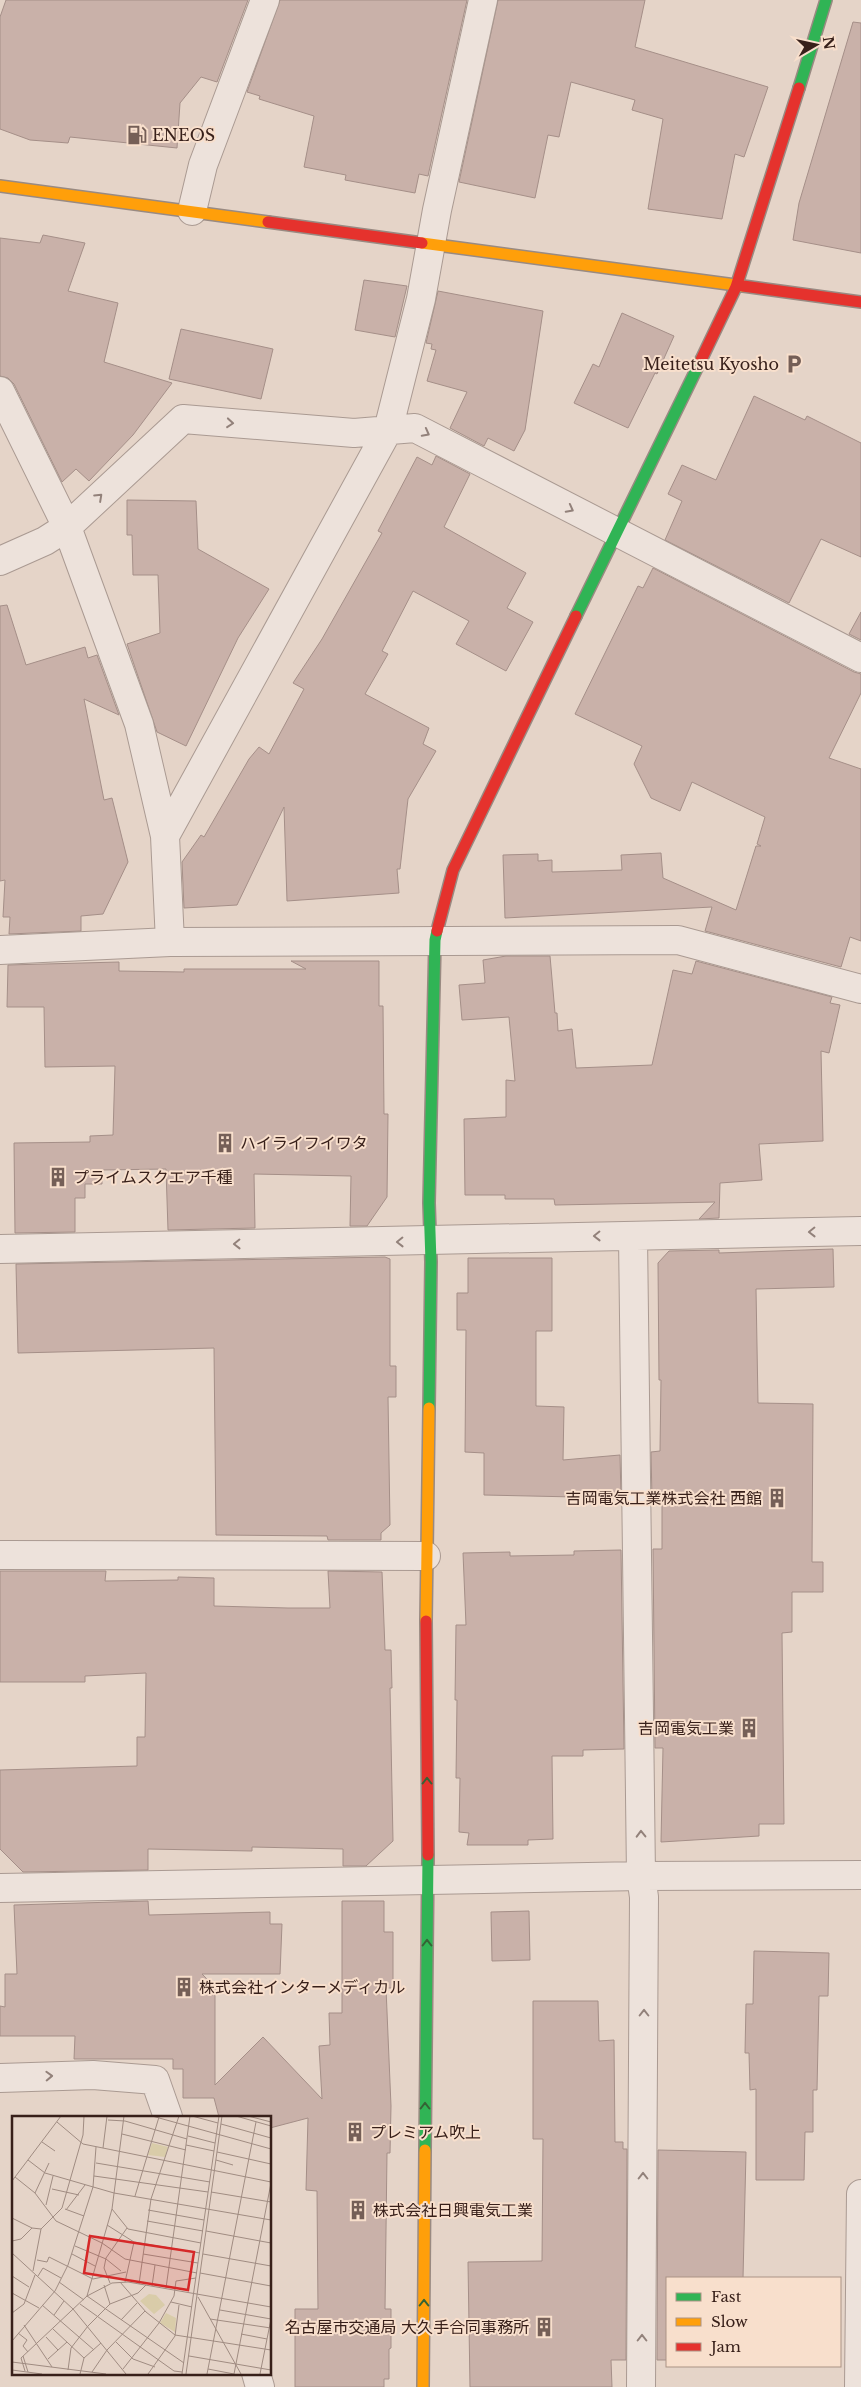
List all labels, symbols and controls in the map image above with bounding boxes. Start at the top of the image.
north arrow [791,20,841,70]
text: N [819,35,839,51]
fuel station icon: ENEOS [126,124,148,146]
place label: ENEOS [152,125,215,145]
parking icon: Meitetsu Kyosho [783,353,805,375]
place label: Meitetsu Kyosho [643,354,779,374]
one-way arrow [226,417,234,428]
one-way arrow [420,427,429,437]
one-way arrow [93,494,102,503]
one-way arrow [564,503,573,513]
building icon: ハイライフイワタ [214,1132,236,1154]
place label: ハイライフイワタ [240,1133,368,1153]
building icon: プライムスクエア千種 [47,1166,69,1188]
place label: プライムスクエア千種 [73,1167,233,1187]
one-way arrow [808,1227,816,1237]
one-way arrow [593,1231,601,1242]
one-way arrow [396,1236,404,1247]
one-way arrow [233,1239,241,1249]
building icon: 吉岡電気工業株式会社 西館 [766,1487,788,1509]
place label: 吉岡電気工業株式会社 西館 [565,1488,762,1508]
building icon: 吉岡電気工業 [738,1717,760,1739]
place label: 吉岡電気工業 [638,1718,734,1738]
one-way arrow [422,1777,432,1784]
one-way arrow [636,1829,646,1837]
one-way arrow [422,1939,432,1947]
building icon: 株式会社インターメディカル [173,1976,195,1998]
place label: 株式会社インターメディカル [199,1977,405,1997]
one-way arrow [639,2009,649,2017]
one-way arrow [45,2071,53,2081]
one-way arrow [420,2102,430,2110]
inset map [12,2116,271,2374]
building icon: プレミアム吹上 [344,2121,366,2143]
place label: プレミアム吹上 [370,2122,481,2142]
one-way arrow [638,2172,648,2180]
building icon: 株式会社日興電気工業 [347,2199,369,2221]
place label: 株式会社日興電気工業 [373,2200,533,2220]
legend [666,2277,841,2367]
text: Fast [711,2287,742,2306]
one-way arrow [419,2299,429,2307]
text: Slow [711,2312,748,2331]
building icon: 名古屋市交通局 大久手合同事務所 [533,2316,555,2338]
place label: 名古屋市交通局 大久手合同事務所 [284,2317,529,2337]
one-way arrow [637,2334,647,2342]
text: Jam [709,2337,741,2356]

